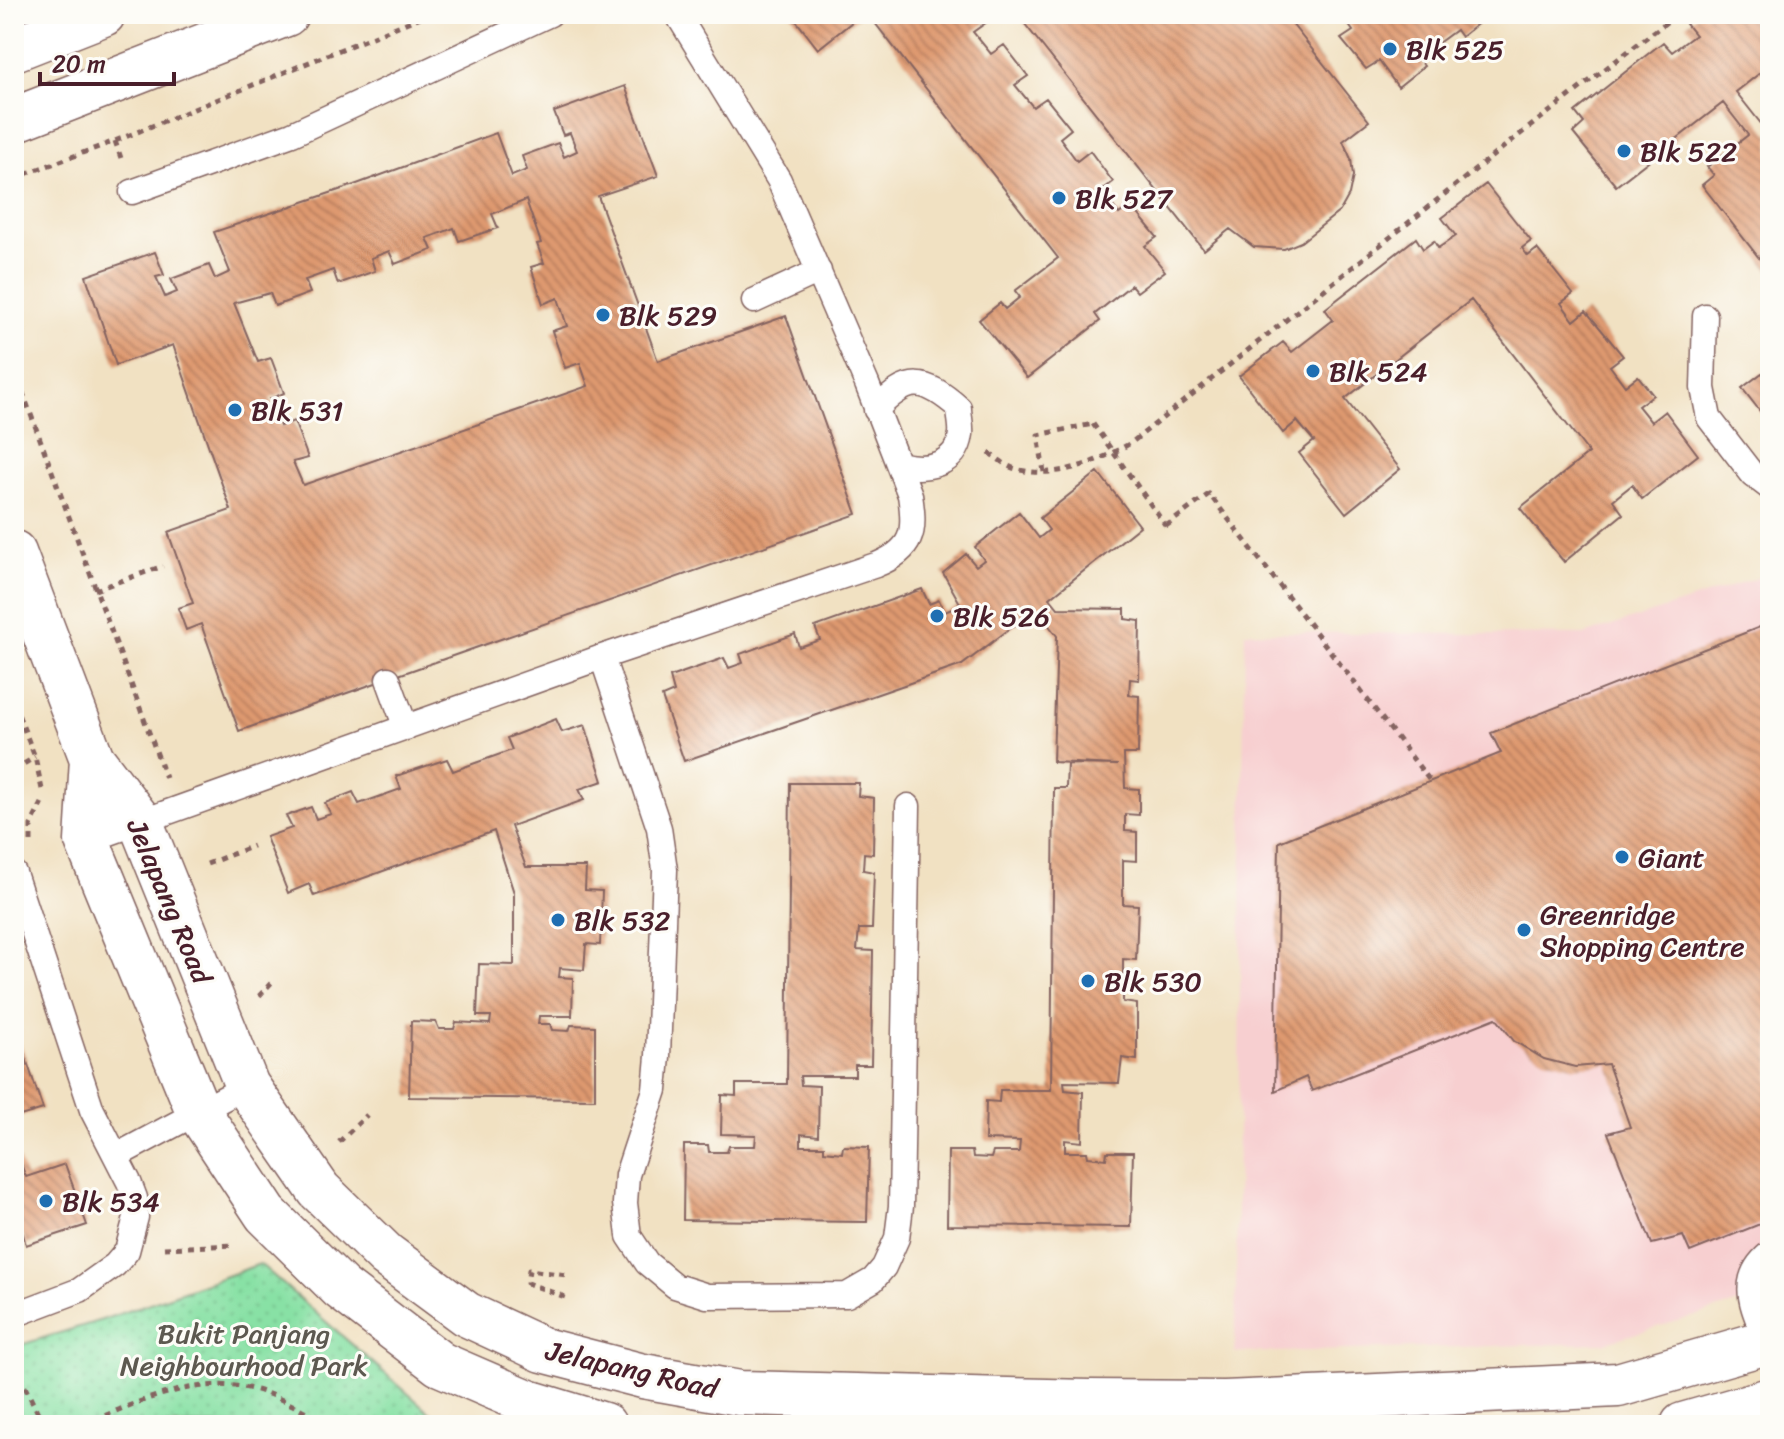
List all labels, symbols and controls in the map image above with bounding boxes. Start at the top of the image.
place label: Blk 525 [1406,25,1504,74]
scale bar [40,36,174,86]
marker: Blk 525 [1381,40,1399,58]
text: 20 m [52,43,106,85]
place label: Blk 522 [1640,127,1737,176]
marker: Blk 522 [1615,142,1633,160]
place label: Blk 527 [1075,174,1174,223]
marker: Blk 527 [1050,189,1068,207]
place label: Blk 529 [619,291,717,340]
marker: Blk 529 [594,306,612,324]
place label: Blk 524 [1329,347,1428,396]
marker: Blk 524 [1304,362,1322,380]
place label: Blk 531 [251,386,343,435]
marker: Blk 531 [226,401,244,419]
place label: Blk 526 [953,592,1050,641]
marker: Blk 526 [928,607,946,625]
street label: Jelapang Road [112,810,227,993]
place label: Giant [1638,833,1705,882]
marker: Giant [1613,848,1631,866]
place label: Greenridge Shopping Centre [1540,890,1745,971]
place label: Blk 532 [574,896,670,945]
marker: Blk 532 [549,911,567,929]
marker: Greenridge Shopping Centre [1515,921,1533,939]
place label: Blk 530 [1104,957,1202,1006]
marker: Blk 530 [1079,972,1097,990]
place label: Blk 534 [62,1177,160,1226]
marker: Blk 534 [37,1192,55,1210]
park label: Bukit Panjang Neighbourhood Park [120,1309,368,1390]
street label: Jelapang Road [540,1326,725,1414]

